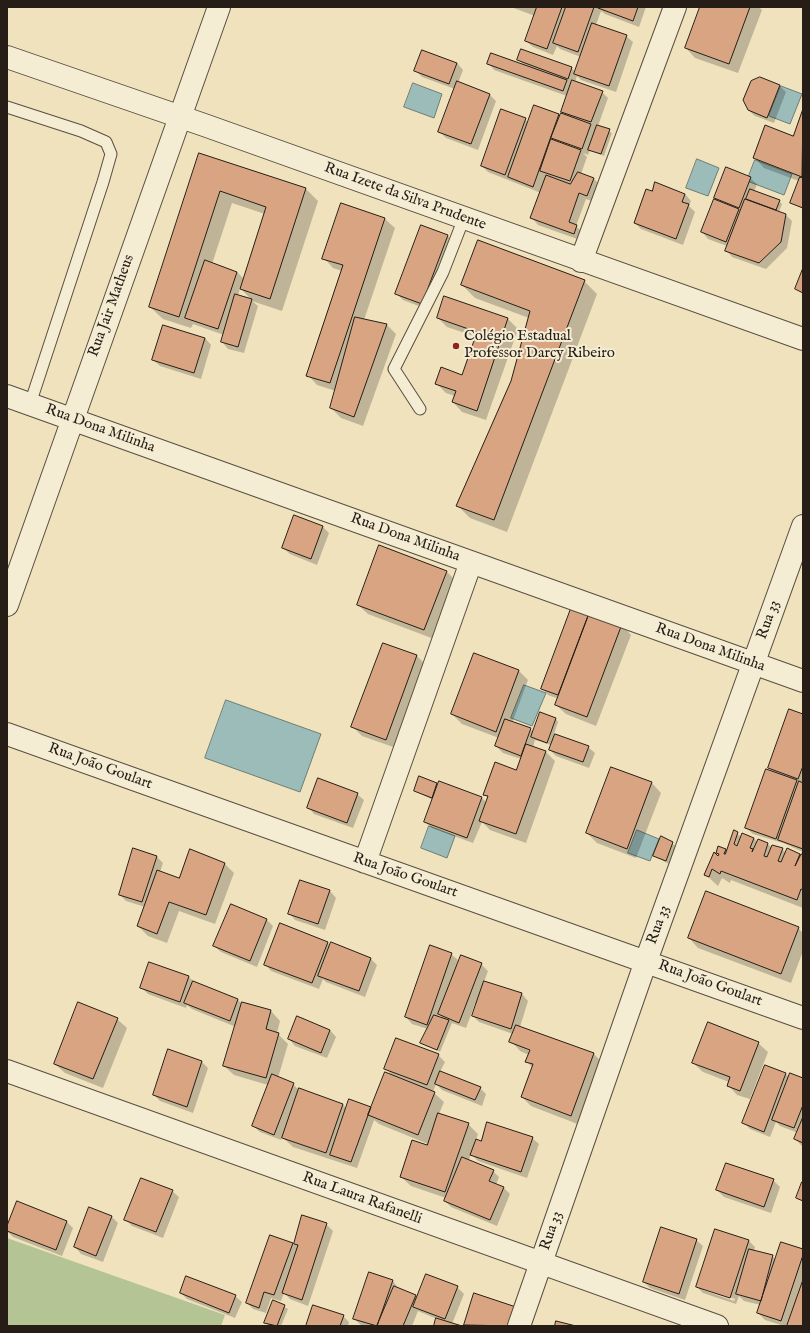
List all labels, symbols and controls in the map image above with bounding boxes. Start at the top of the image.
street label: Rua Izete da Silva Prudente [322,159,488,235]
street label: Rua Jair Matheus [85,252,139,360]
place label: Colégio Estadual Professor Darcy Ribeiro [464,328,615,363]
marker: Colégio Estadual Professor Darcy Ribeiro [451,341,461,351]
street label: Rua Dona Milinha [43,401,157,457]
street label: Rua Dona Milinha [348,510,462,566]
street label: Rua 33 [754,598,784,642]
street label: Rua Dona Milinha [653,620,767,676]
street label: Rua João Goulart [45,740,155,794]
street label: Rua João Goulart [350,850,460,902]
street label: Rua 33 [644,903,674,947]
street label: Rua João Goulart [655,957,765,1011]
street label: Rua Laura Rafanelli [300,1169,424,1229]
street label: Rua 33 [537,1209,567,1253]

